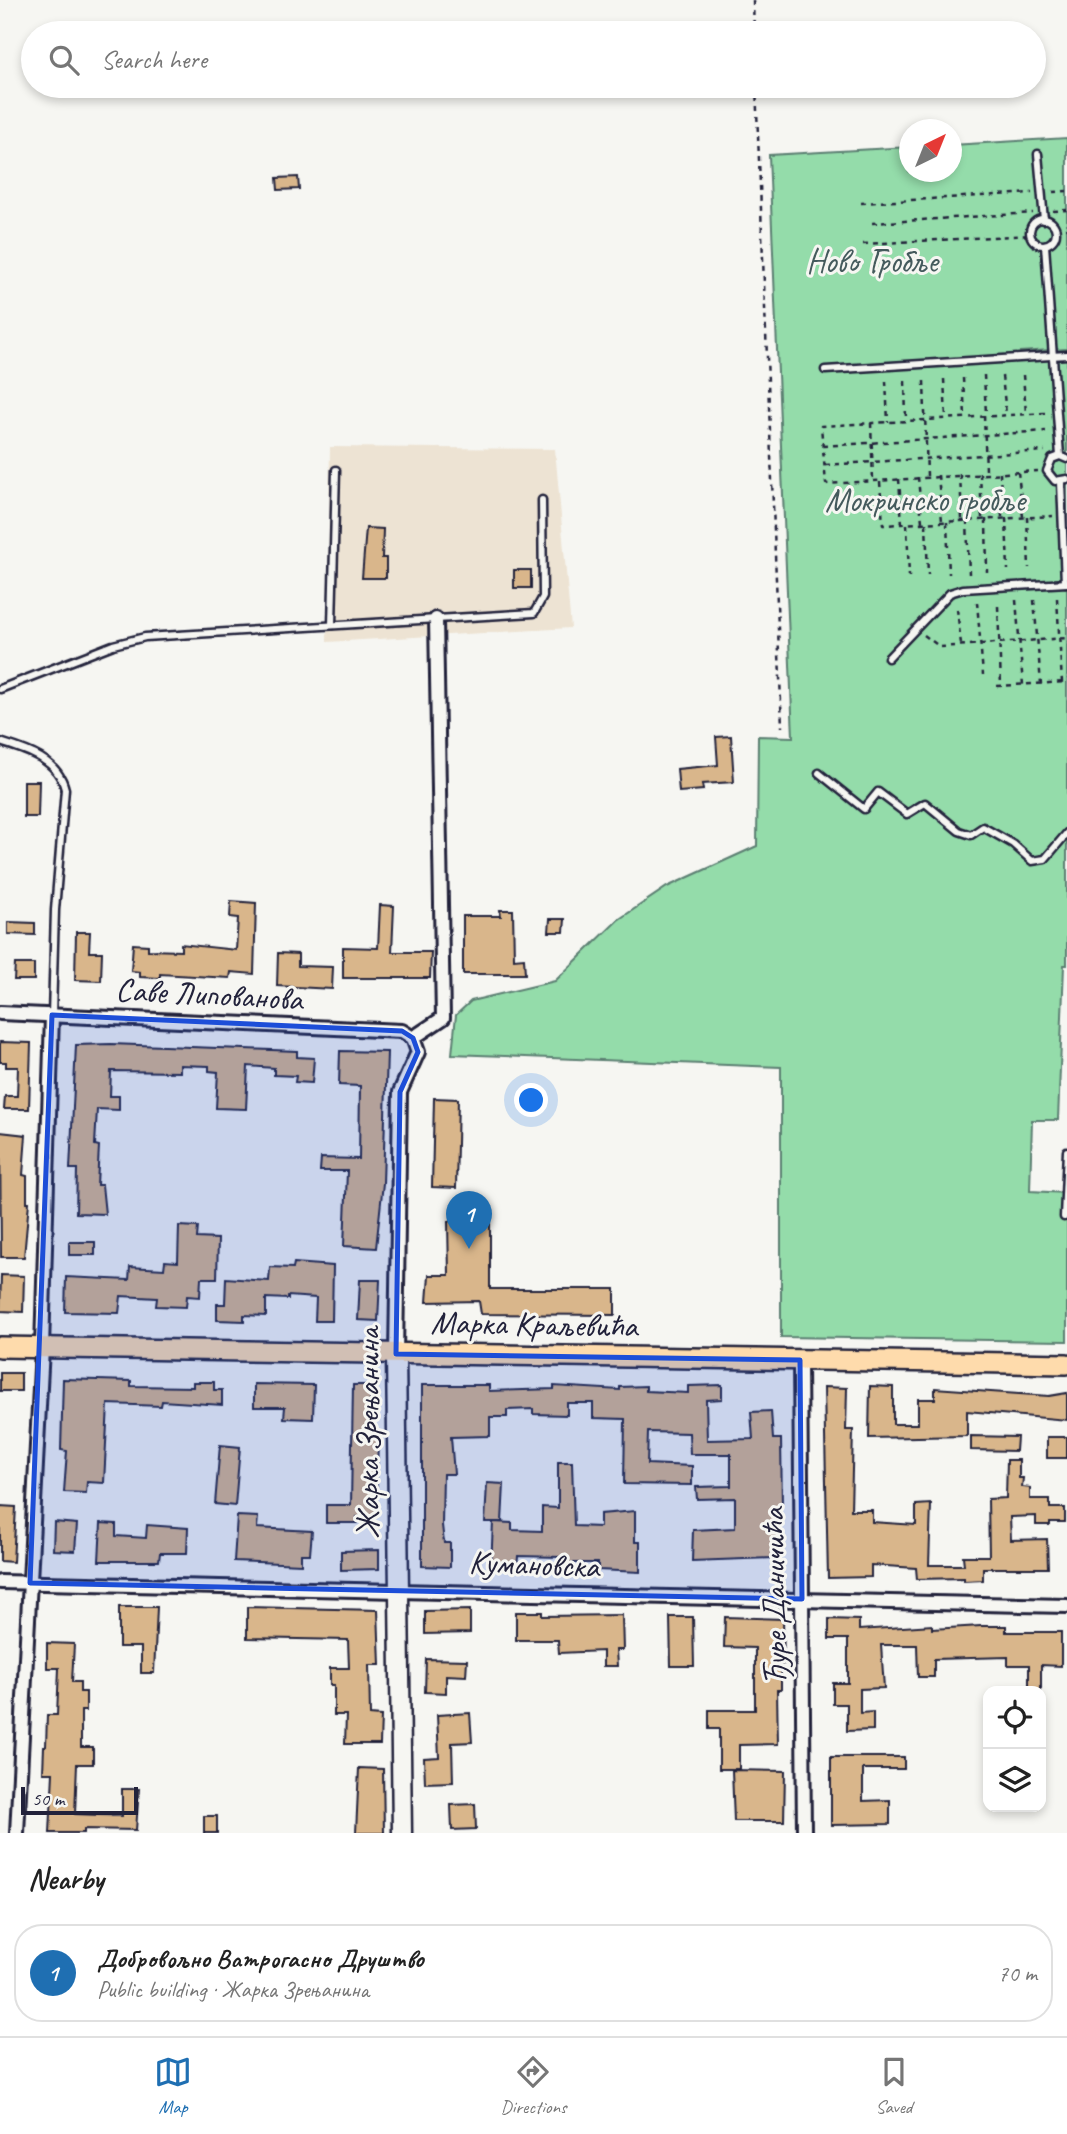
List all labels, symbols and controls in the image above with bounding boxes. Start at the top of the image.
search box [21,21,1046,98]
icon: search [45,41,83,79]
text: Search here [101,43,207,76]
north arrow [899,119,962,182]
park label: Ново Гробље [806,240,940,282]
park label: Мокринско гробље [825,479,1027,521]
street label: Саве Липованова [114,968,306,1020]
your location [514,1083,548,1117]
pin: 1 [446,1191,492,1249]
street label: Марка Краљевића [430,1301,640,1347]
street label: Жарка Зрењанина [347,1325,389,1539]
street label: Ђуре Даничића [751,1505,797,1687]
street label: Кумановска [468,1541,602,1587]
map controls [983,1686,1046,1812]
button: locate [983,1686,1046,1749]
button: layers [983,1749,1046,1812]
scale bar [21,1784,138,1816]
text: 50 m [32,1787,64,1811]
text: Nearby [28,1860,104,1898]
text: Добровољно Ватрогасно Друштво [97,1942,424,1975]
text: 1 [48,1959,58,1988]
text: 70 m [998,1959,1037,1988]
text: Public building · Жарка Зрењанина [97,1975,369,2004]
tab: Map [154,2053,192,2119]
tab: Directions [500,2053,567,2119]
tab: Saved [875,2053,913,2119]

